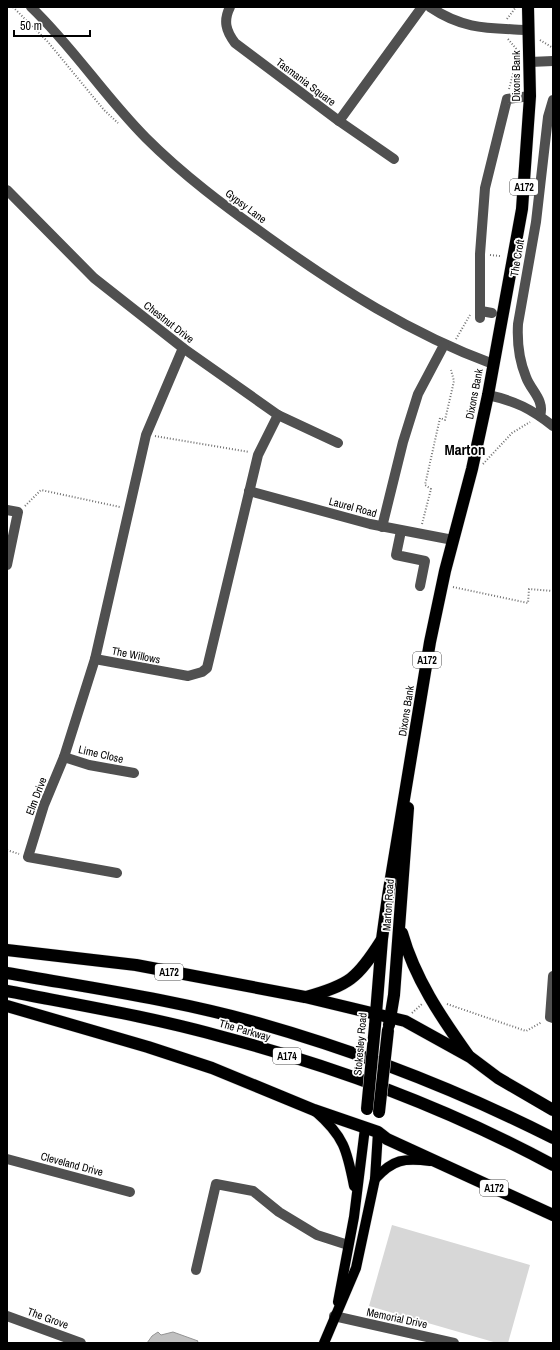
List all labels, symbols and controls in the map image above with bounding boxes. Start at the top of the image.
scale bar [14,12,90,38]
text: 50 m [20,18,42,34]
street label: Dixons Bank [509,50,523,102]
street label: Tasmania Square [273,55,339,109]
road number: A172 [510,179,538,195]
street label: Gypsy Lane [223,186,269,226]
street label: The Croft [507,238,527,278]
street label: Chestnut Drive [141,298,197,346]
street label: Dixons Bank [462,367,486,420]
district label: Marton [445,439,486,460]
street label: Laurel Road [327,494,379,520]
street label: The Willows [111,643,162,667]
road number: A172 [413,652,441,668]
street label: Dixons Bank [395,684,417,737]
street label: Lime Close [77,742,125,766]
street label: Elm Drive [22,775,50,817]
street label: Marton Road [379,879,397,931]
road number: A172 [155,964,183,980]
street label: Stokesley Road [350,1012,370,1076]
street label: The Parkway [218,1016,273,1044]
road number: A174 [273,1048,301,1064]
street label: Cleveland Drive [39,1149,105,1179]
road number: A172 [480,1180,508,1196]
street label: The Grove [26,1304,70,1332]
street label: Memorial Drive [365,1305,429,1331]

